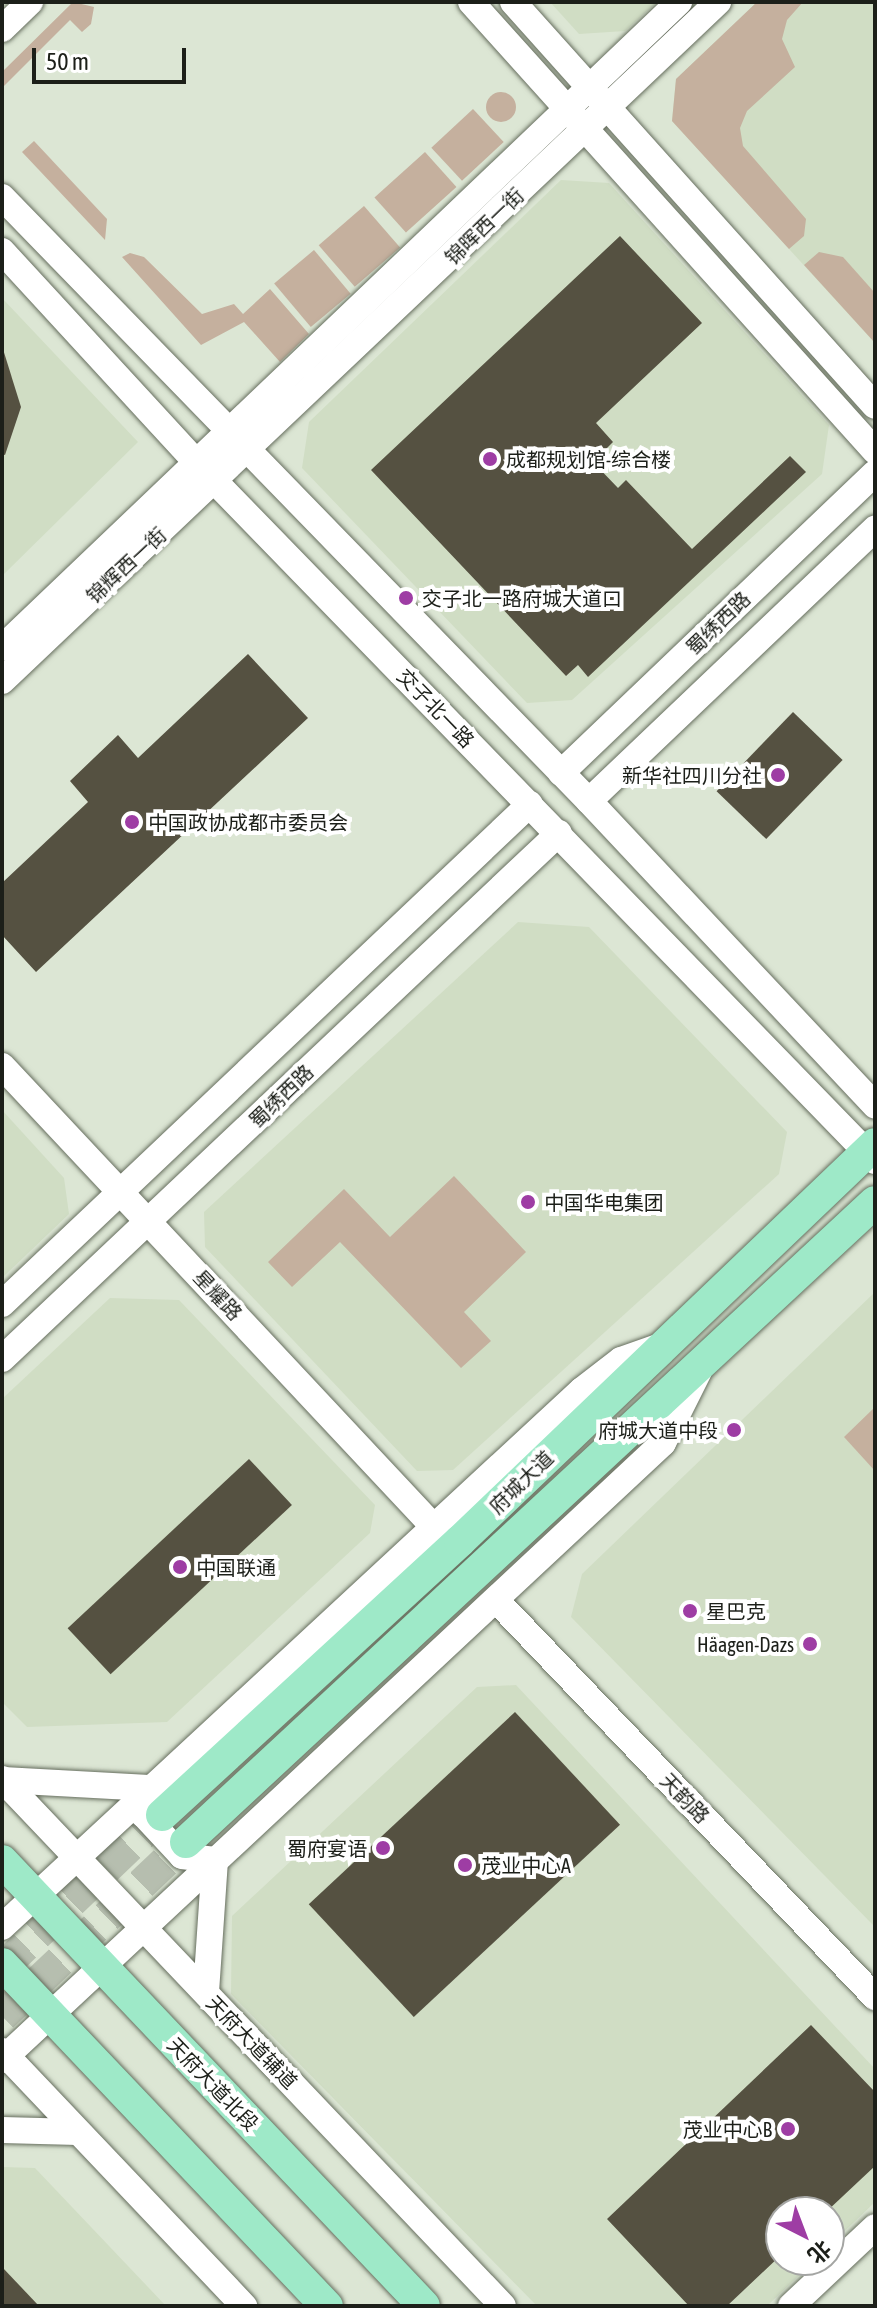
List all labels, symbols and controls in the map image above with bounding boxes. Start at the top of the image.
scale bar [36,32,190,82]
text: 50 m [46,48,89,75]
street label: 锦晖西一街 [440,183,528,269]
place label: 成都规划馆-综合楼 [506,447,671,471]
marker: 成都规划馆-综合楼 [481,450,499,468]
street label: 锦辉西一街 [81,522,171,608]
place label: 交子北一路府城大道口 [422,586,622,610]
street label: 蜀绣西路 [681,587,755,659]
marker: 交子北一路府城大道口 [397,589,415,607]
street label: 交子北一路 [393,664,479,752]
place label: 新华社四川分社 [622,763,762,787]
marker: 新华社四川分社 [769,766,787,784]
place label: 中国政协成都市委员会 [148,810,348,834]
marker: 中国政协成都市委员会 [123,813,141,831]
street label: 蜀绣西路 [244,1060,318,1132]
place label: 中国华电集团 [544,1190,664,1214]
marker: 中国华电集团 [519,1193,537,1211]
street label: 星耀路 [189,1265,247,1325]
place label: 府城大道中段 [598,1418,718,1442]
marker: 府城大道中段 [725,1421,743,1439]
street label: 府城大道 [484,1446,558,1518]
place label: 中国联通 [196,1555,276,1579]
marker: 中国联通 [171,1558,189,1576]
place label: 星巴克 [706,1599,766,1623]
marker: 星巴克 [681,1602,699,1620]
place label: Häagen-Dazs [697,1632,794,1656]
marker: Häagen-Dazs [801,1635,819,1653]
street label: 天韵路 [656,1768,714,1828]
place label: 蜀府宴语 [287,1836,367,1860]
marker: 蜀府宴语 [374,1839,392,1857]
place label: 茂业中心A [481,1853,571,1877]
marker: 茂业中心A [456,1856,474,1874]
street label: 天府大道辅道 [202,1991,302,2093]
street label: 天府大道北段 [163,2033,263,2135]
place label: 茂业中心B [683,2117,772,2141]
marker: 茂业中心B [779,2120,797,2138]
north arrow [765,2196,845,2276]
text: 北 [803,2235,837,2269]

